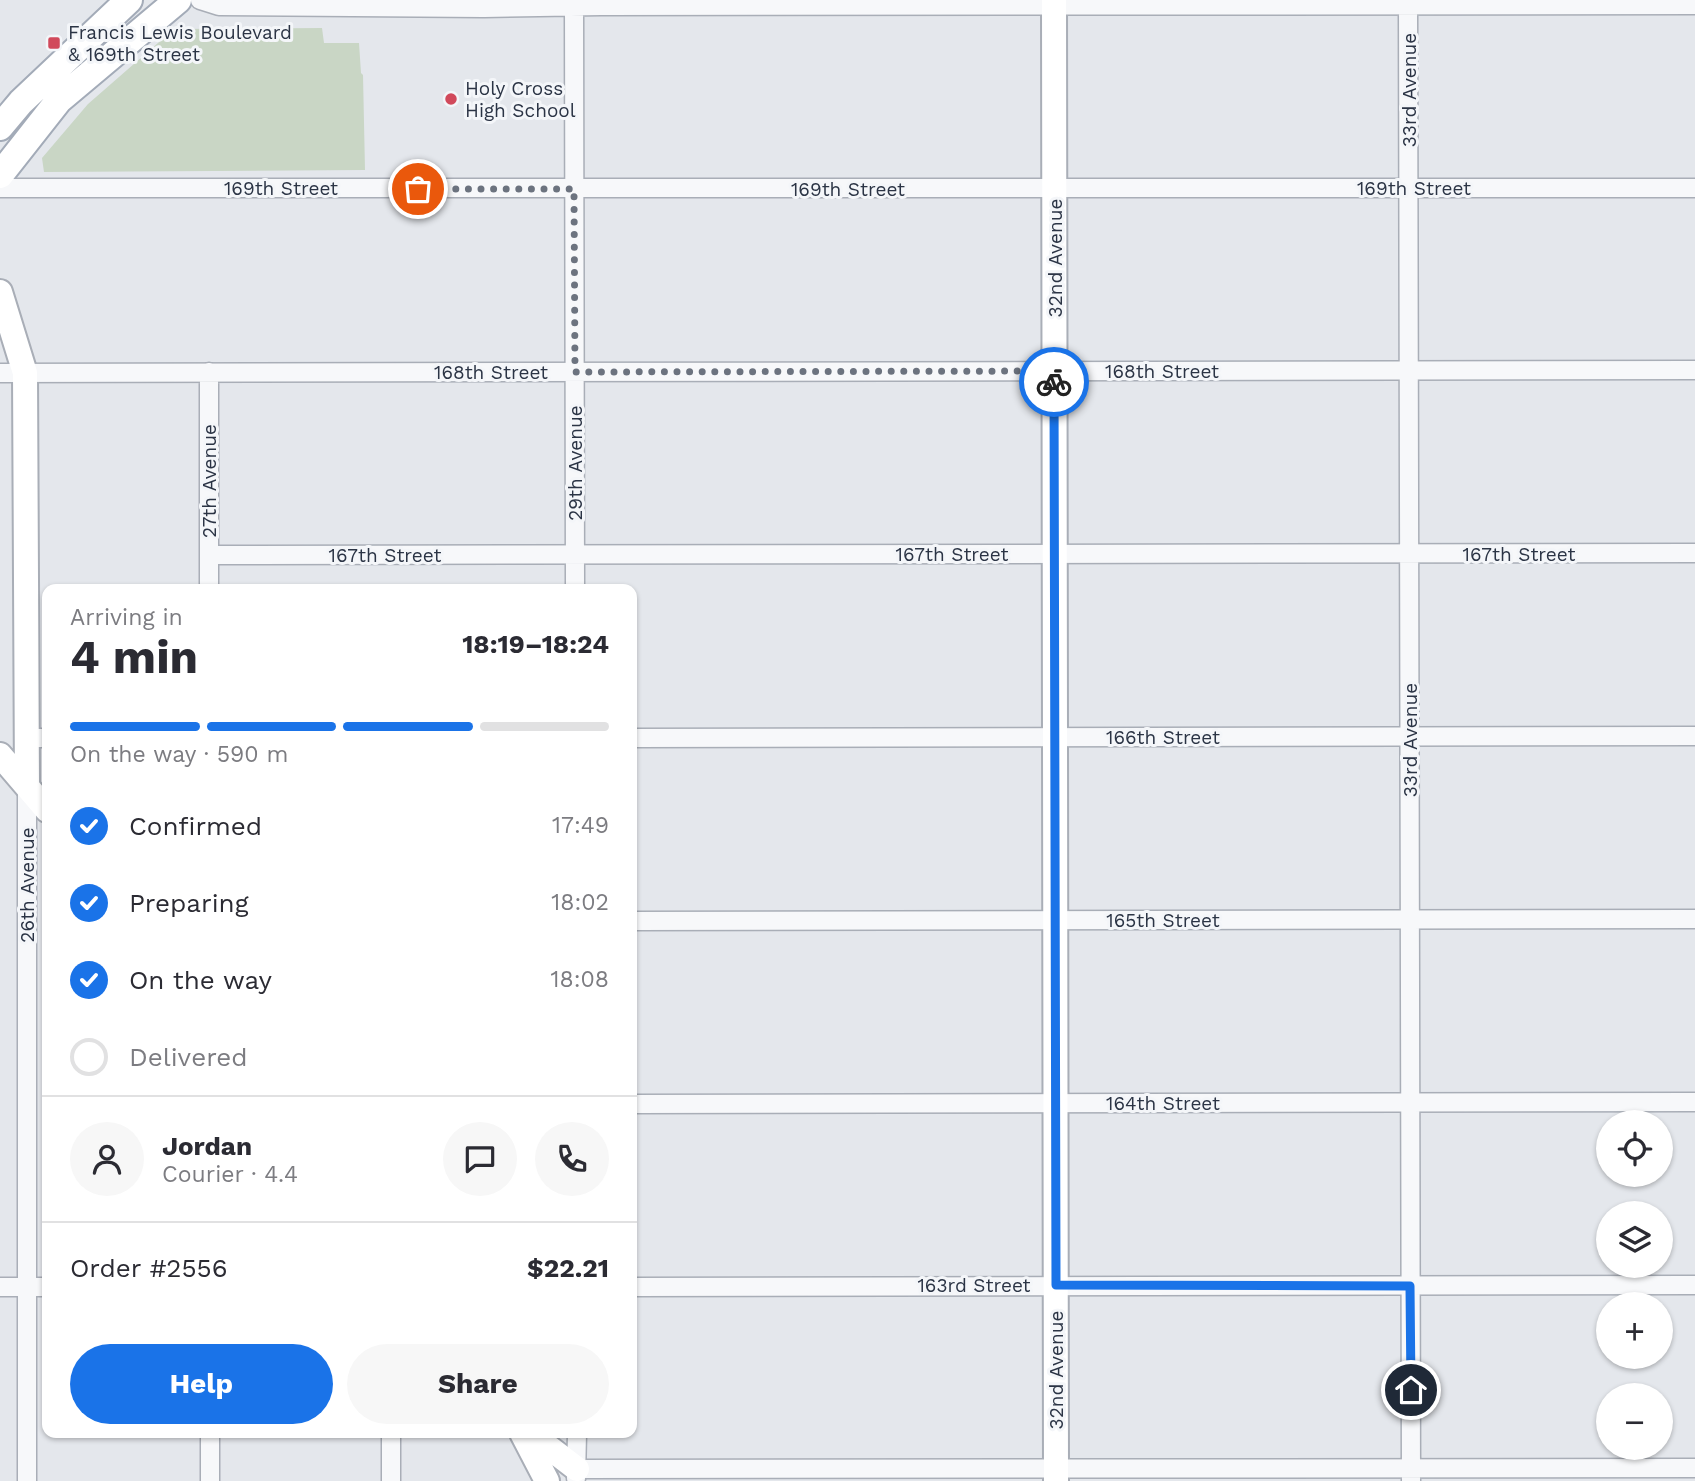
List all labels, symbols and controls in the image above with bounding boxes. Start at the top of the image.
place label: Francis Lewis Boulevard & 169th Street [68,21,292,66]
street label: 33rd Avenue [1398,33,1421,147]
marker: Francis Lewis Boulevard & 169th Street [46,35,62,51]
place label: Holy Cross High School [465,77,576,122]
marker: Holy Cross High School [443,91,459,107]
pin [388,159,448,219]
icon: bag [399,170,437,208]
street label: 169th Street [224,177,338,200]
street label: 169th Street [1357,177,1471,200]
street label: 169th Street [791,178,905,201]
street label: 32nd Avenue [1044,199,1067,317]
courier [1019,347,1089,417]
street label: 168th Street [1105,360,1219,383]
street label: 168th Street [434,361,548,384]
icon: bike [1035,363,1073,401]
street label: 29th Avenue [564,405,587,521]
street label: 27th Avenue [198,424,221,538]
street label: 167th Street [896,543,1008,566]
street label: 167th Street [1463,543,1575,566]
street label: 167th Street [329,544,441,567]
text: Arriving in [70,604,183,631]
text: 18:19–18:24 [462,629,609,659]
text: 4 min [70,630,198,684]
street label: 33rd Avenue [1399,683,1422,797]
street label: 166th Street [1106,726,1220,749]
text: On the way · 590 m [70,741,288,768]
icon: check [70,807,108,845]
text: Confirmed [129,811,262,841]
text: 17:49 [552,812,609,839]
street label: 26th Avenue [16,827,39,943]
icon: check [70,884,108,922]
text: Preparing [129,888,249,918]
text: 18:02 [551,889,609,916]
street label: 165th Street [1106,909,1220,932]
icon: check [70,961,108,999]
text: On the way [129,965,272,995]
text: 18:08 [551,966,609,993]
text: Delivered [129,1042,248,1072]
street label: 164th Street [1106,1092,1220,1115]
map controls [1596,1110,1673,1460]
button: locate [1596,1110,1673,1187]
button: person [70,1122,144,1196]
button: chat [443,1122,517,1196]
button: phone [535,1122,609,1196]
text: Jordan [162,1131,252,1161]
text: Courier · 4.4 [162,1161,298,1188]
button: layers [1596,1201,1673,1278]
text: Order #2556 [70,1253,228,1283]
text: $22.21 [527,1253,609,1283]
street label: 163rd Street [917,1274,1031,1297]
button: + [1596,1292,1673,1369]
street label: 32nd Avenue [1045,1311,1068,1429]
button: Help [70,1344,333,1424]
button: Share [347,1344,609,1424]
pin [1381,1360,1441,1420]
icon: home [1392,1371,1430,1409]
button: − [1596,1383,1673,1460]

